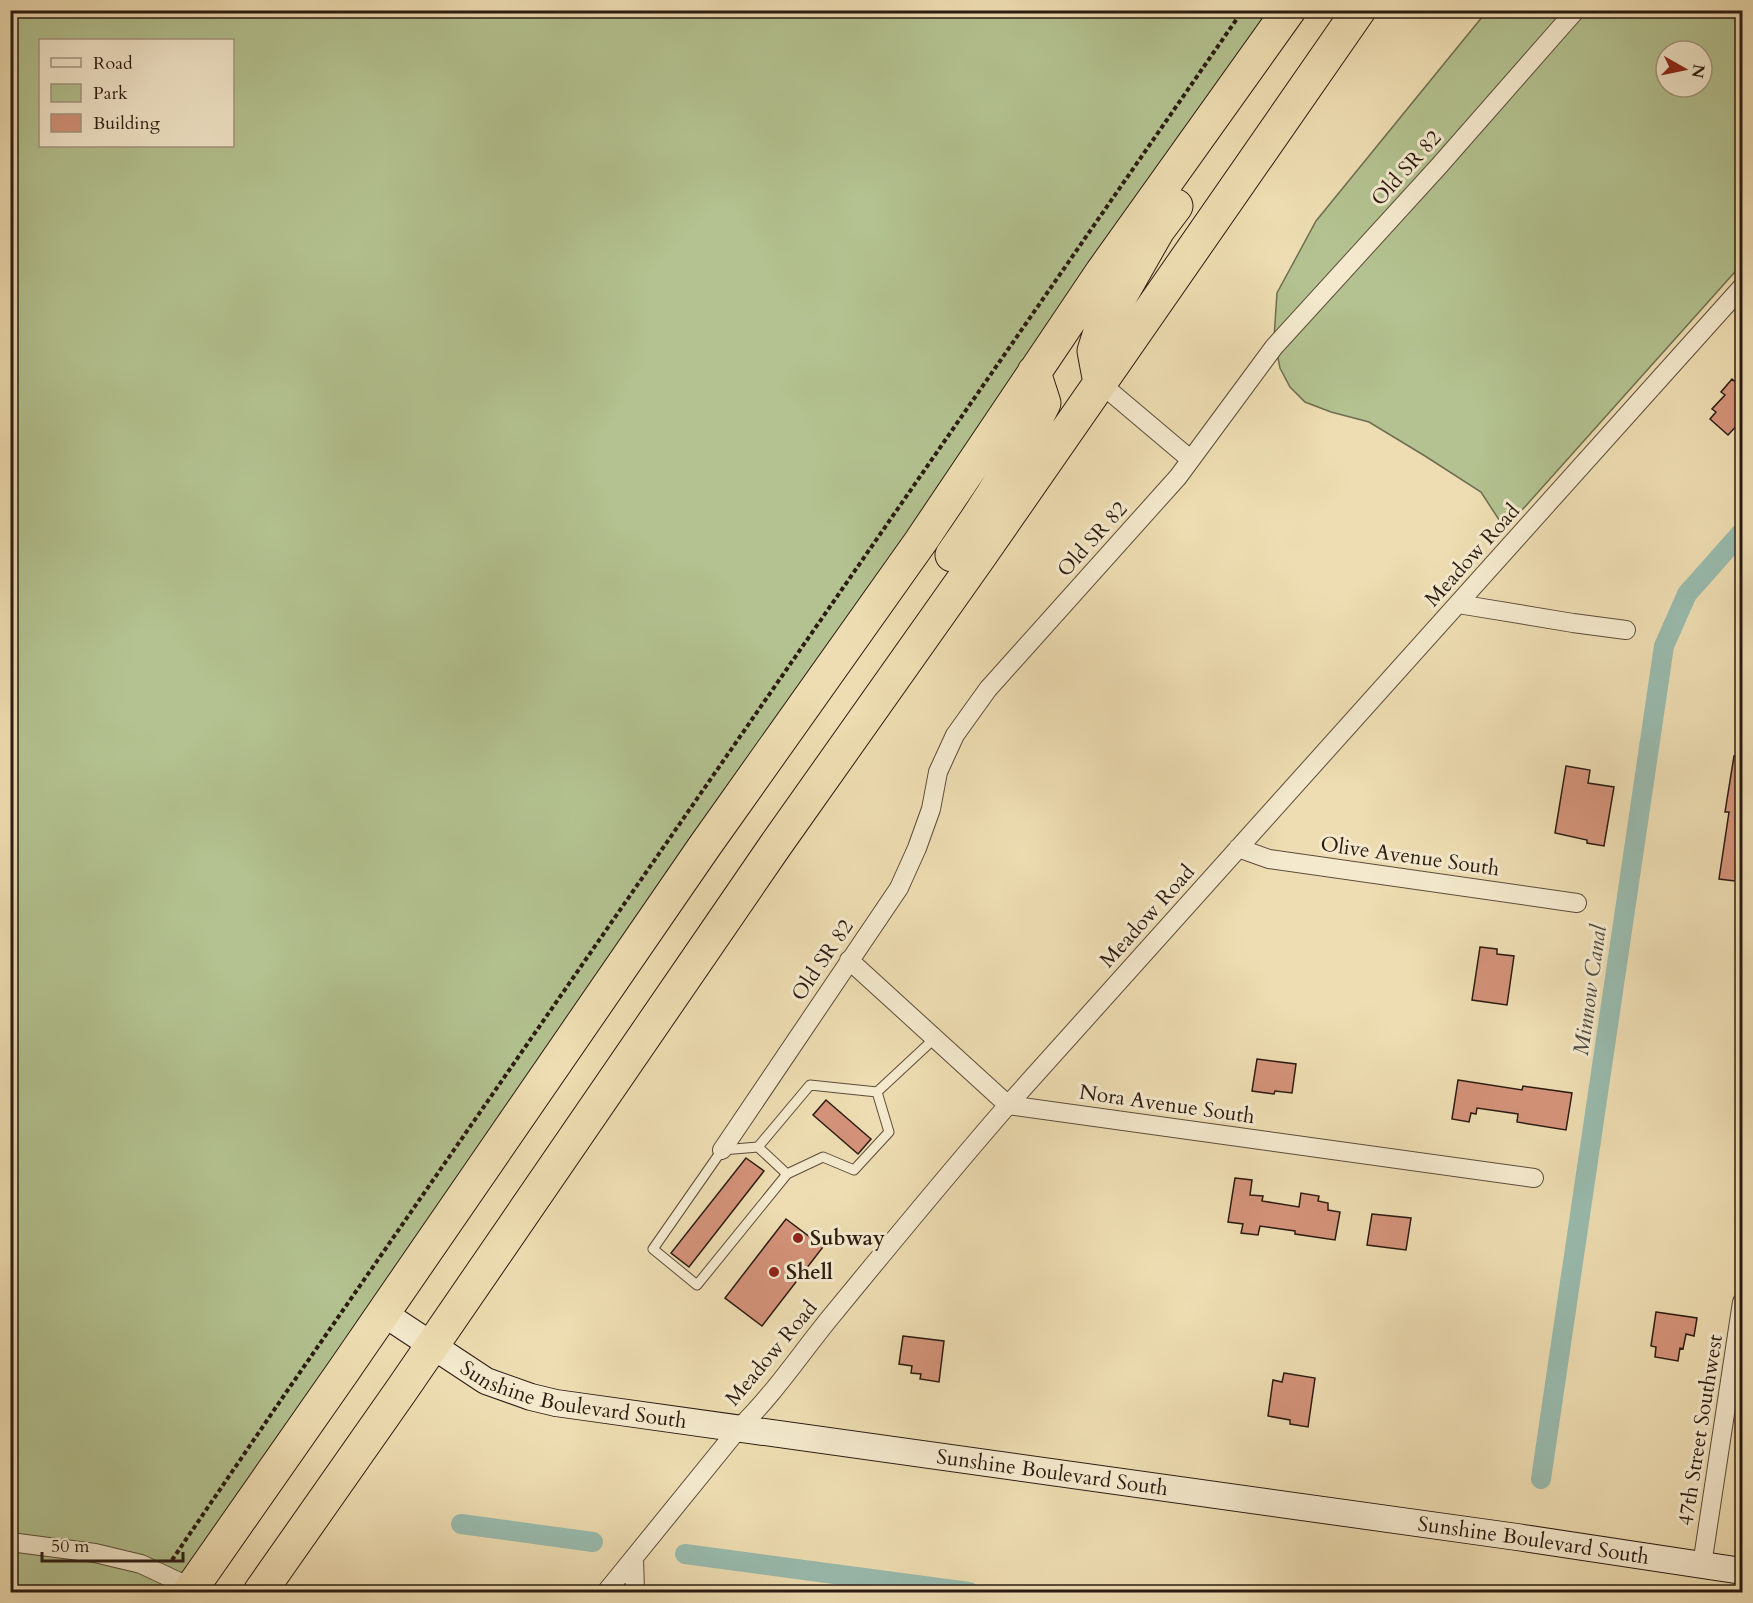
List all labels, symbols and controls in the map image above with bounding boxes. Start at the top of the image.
legend [39,39,234,147]
north arrow [1654,39,1714,99]
text: Road [93,51,133,76]
text: N [1686,63,1710,80]
text: Park [93,81,128,106]
text: Building [93,111,161,136]
street label: Old SR 82 [1365,124,1448,212]
street label: Old SR 82 [1051,495,1134,583]
street label: Meadow Road [1418,497,1526,613]
street label: Olive Avenue South [1319,830,1502,883]
street label: Meadow Road [1093,858,1201,974]
street label: Old SR 82 [785,914,860,1007]
water label: Minnow Canal [1566,922,1614,1057]
street label: Nora Avenue South [1077,1078,1257,1131]
place label: Subway [810,1224,885,1253]
marker: Subway [791,1231,805,1245]
place label: Shell [786,1258,833,1287]
marker: Shell [767,1265,781,1279]
street label: Meadow Road [719,1294,824,1412]
street label: 47th Street Southwest [1671,1332,1730,1528]
street label: Sunshine Boulevard South [454,1354,689,1436]
street label: Sunshine Boulevard South [935,1442,1170,1503]
street label: Sunshine Boulevard South [1416,1509,1652,1572]
scale bar [42,1525,183,1563]
text: 50 m [51,1534,90,1559]

